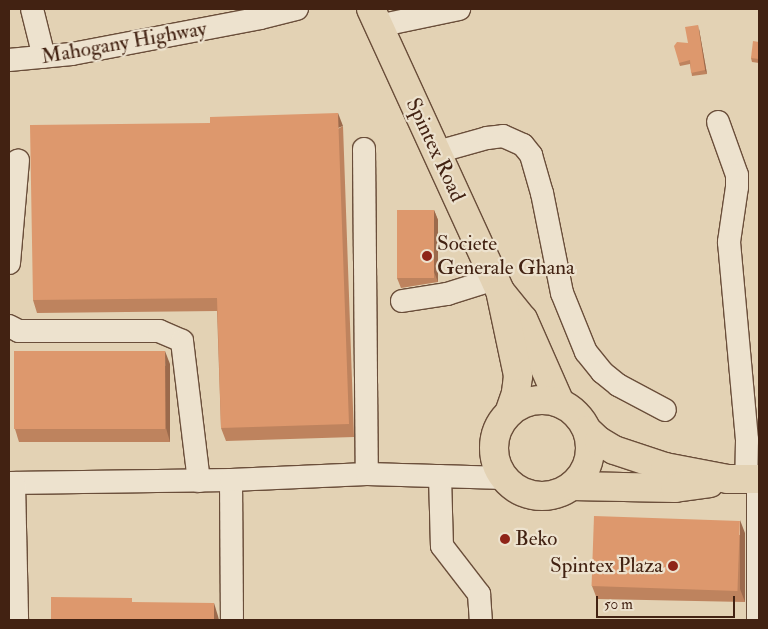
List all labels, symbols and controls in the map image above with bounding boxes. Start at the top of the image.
street label: Mahogany Highway [39,16,209,70]
street label: Spintex Road [400,94,470,206]
place label: Societe Generale Ghana [437,231,575,281]
marker: Societe Generale Ghana [421,250,433,262]
place label: Beko [515,526,557,552]
marker: Beko [499,533,511,545]
place label: Spintex Plaza [550,553,663,579]
marker: Spintex Plaza [667,560,679,572]
scale bar [598,586,737,618]
text: 50 m [604,595,633,614]

